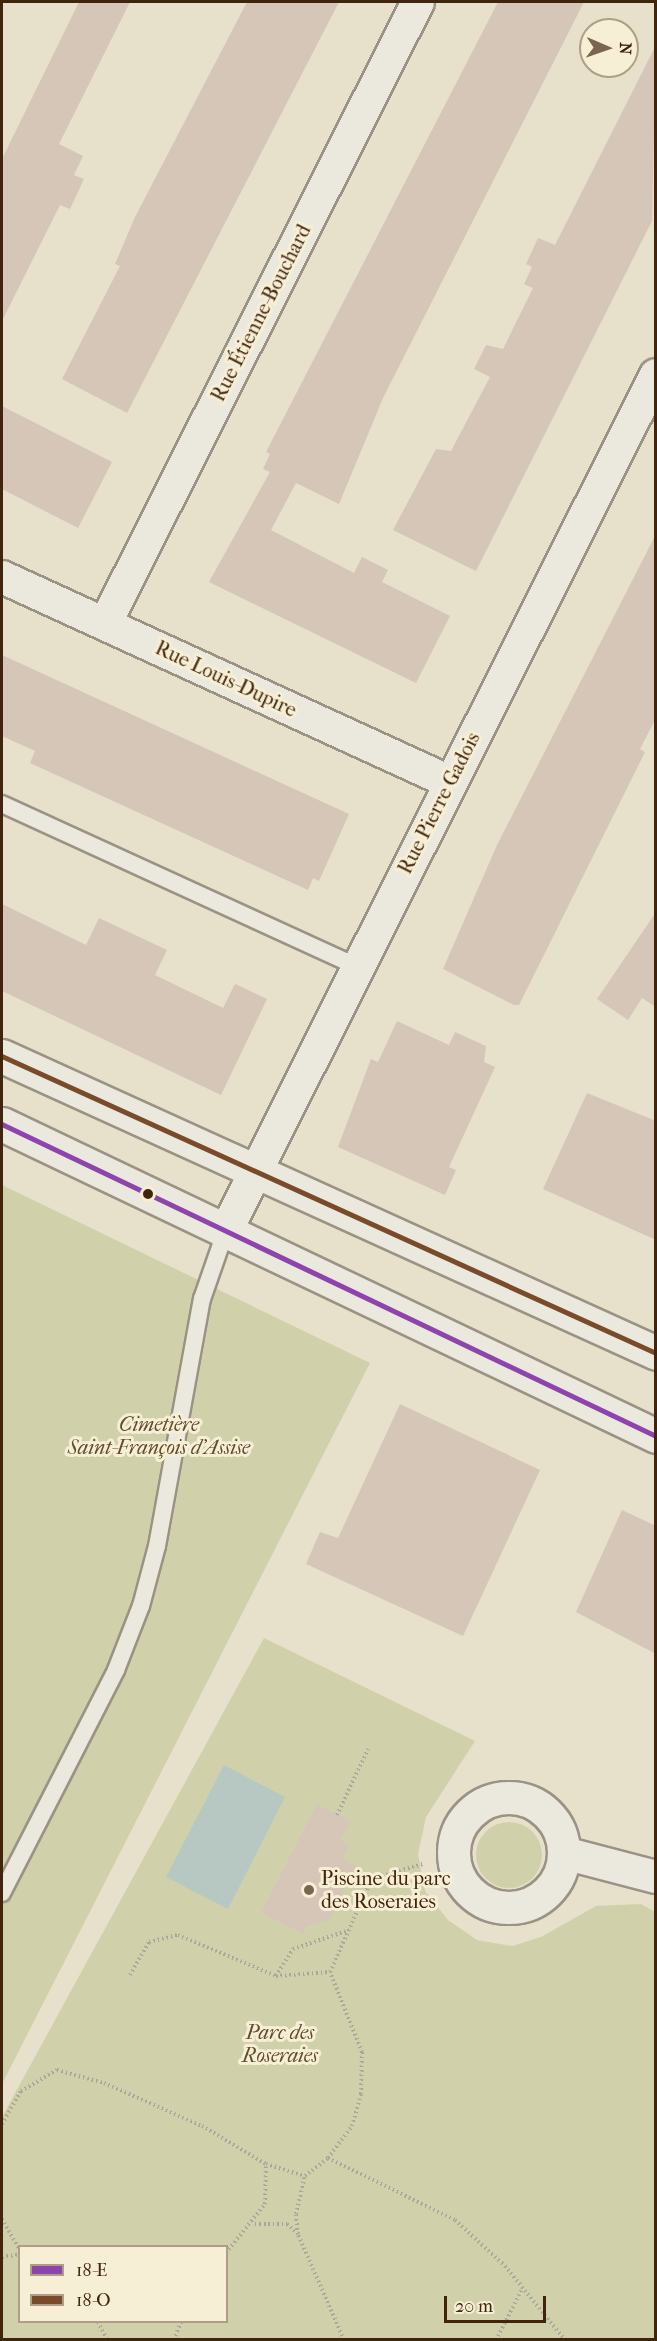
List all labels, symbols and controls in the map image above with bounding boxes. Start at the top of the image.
north arrow [579,18,639,78]
text: N [616,42,635,55]
street label: Rue Étienne-Bouchard [206,221,316,405]
street label: Rue Louis-Dupire [152,636,300,722]
street label: Rue Pierre Gadois [393,728,485,878]
unlabelled marker [142,1188,154,1200]
park label: Cimetière Saint-François d'Assise [68,1412,250,1459]
place label: Piscine du parc des Roseraies [321,1866,451,1913]
marker: Piscine du parc des Roseraies [302,1883,316,1897]
park label: Parc des Roseraies [242,2021,318,2068]
legend [18,2245,228,2323]
text: 18-E [76,2260,107,2281]
scale bar [447,2284,549,2322]
text: 18-O [76,2290,110,2311]
text: 20 m [455,2296,493,2317]

